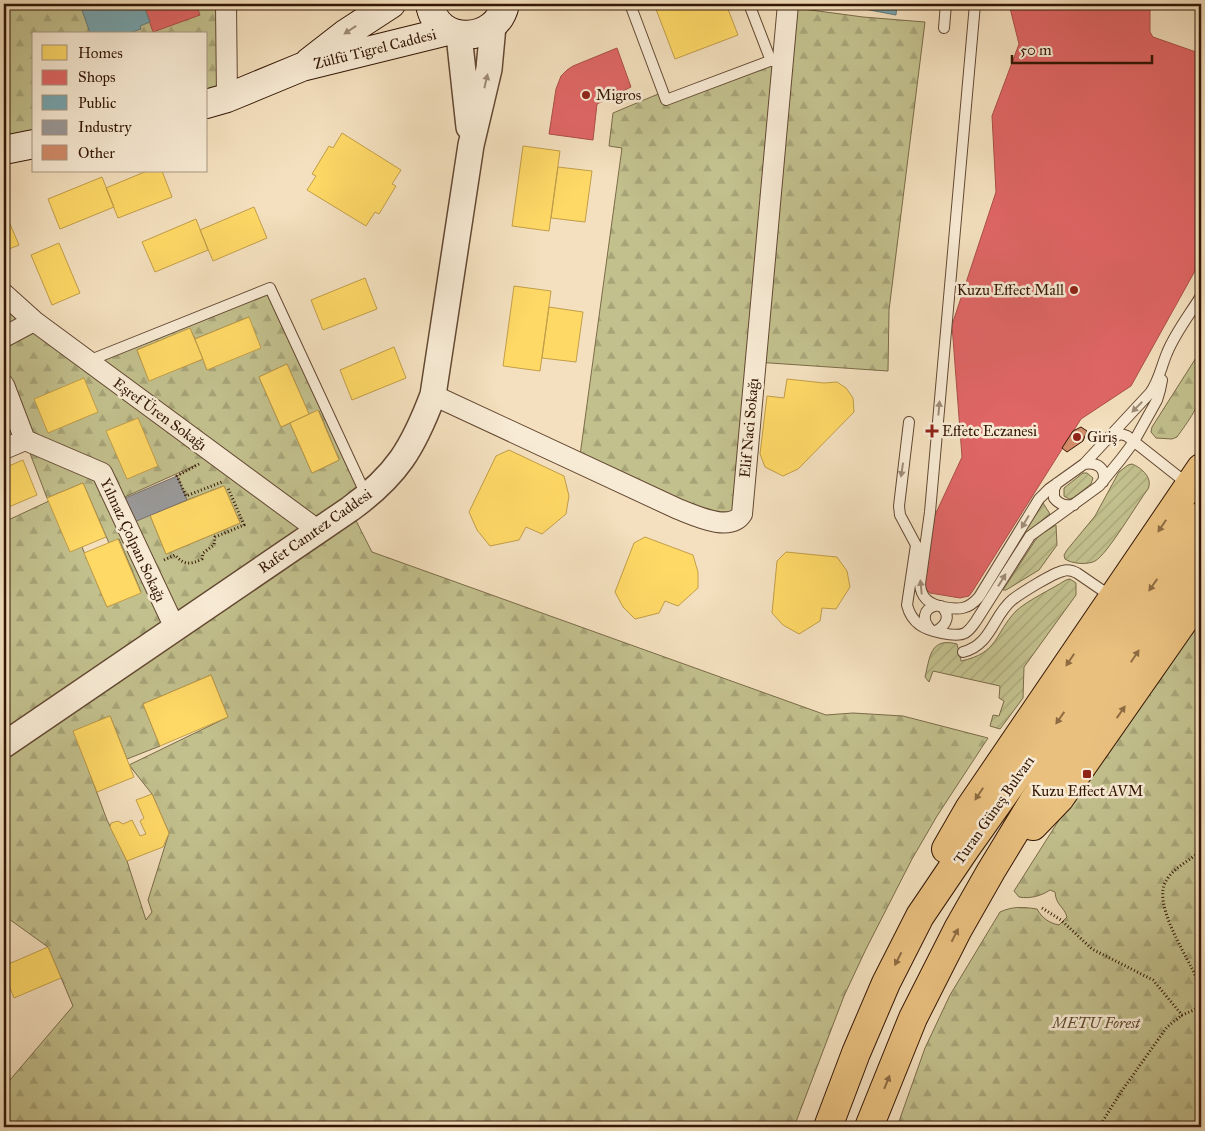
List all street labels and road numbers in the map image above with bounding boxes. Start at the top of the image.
street label: Zülfü Tigrel Caddesi [312,25,438,73]
street label: Eşref Üren Sokağı [110,373,211,454]
street label: Elif Naci Sokağı [736,377,762,479]
street label: Yılmaz Çolpan Sokağı [96,475,170,605]
street label: Rafet Canıtez Caddesi [255,485,375,577]
street label: Turan Güneş Bulvarı [950,752,1038,868]

